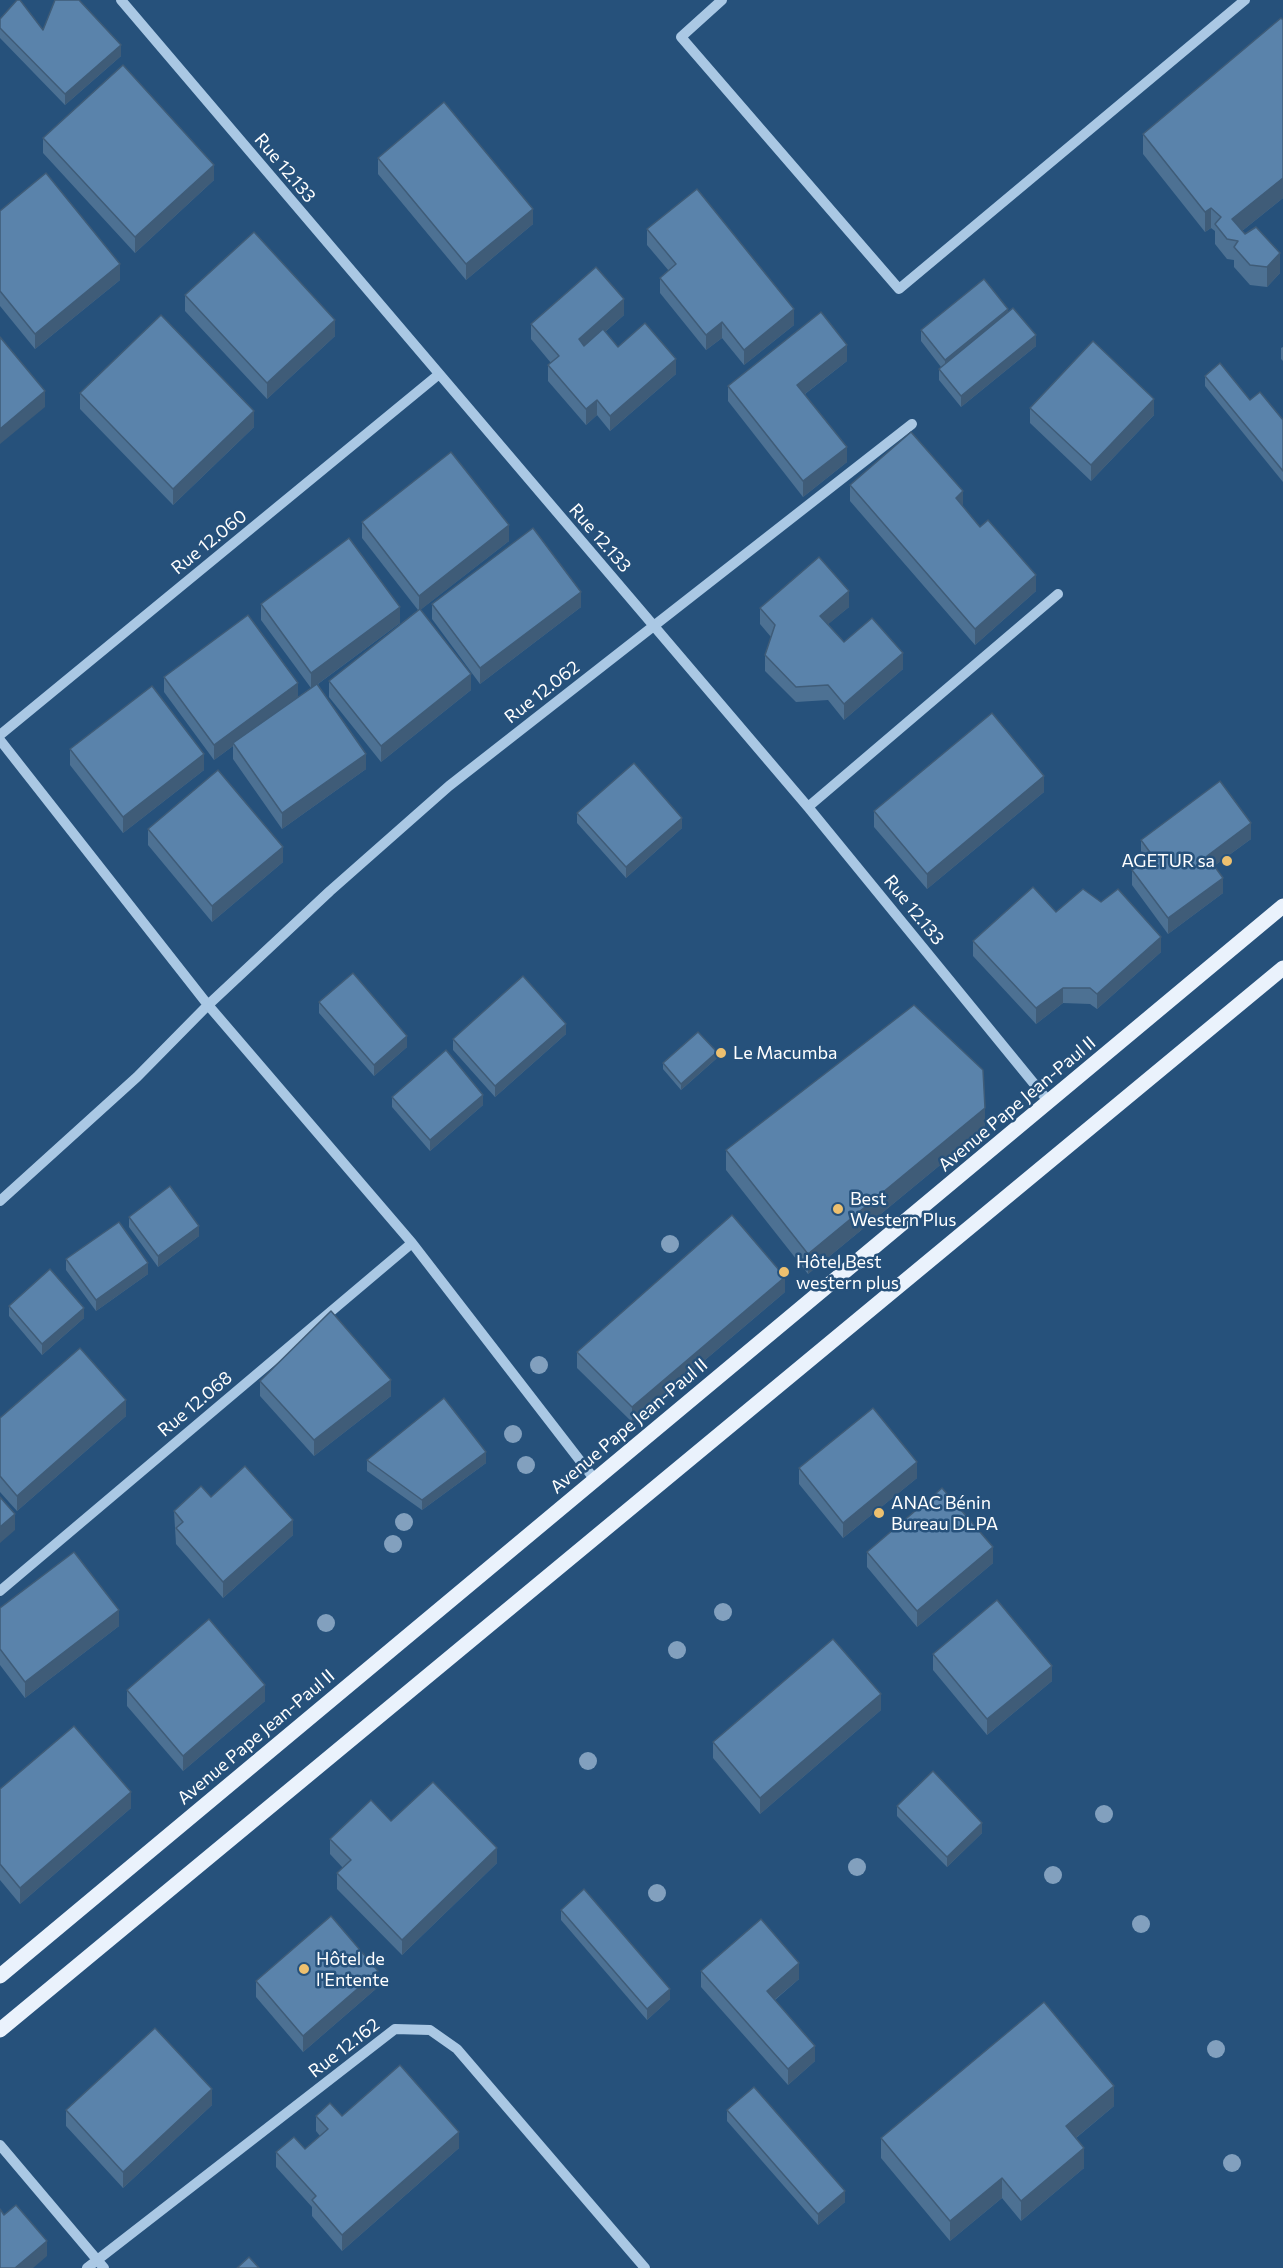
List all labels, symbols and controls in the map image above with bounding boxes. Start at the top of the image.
street label: Rue 12.133 [250,129,320,207]
street label: Rue 12.133 [564,499,636,577]
street label: Rue 12.060 [167,505,251,579]
street label: Rue 12.062 [500,656,584,728]
place label: AGETUR sa [1121,850,1215,872]
marker: AGETUR sa [1220,854,1234,868]
street label: Rue 12.133 [879,871,949,949]
street label: Avenue Pape Jean-Paul II [934,1032,1100,1176]
place label: Le Macumba [733,1042,837,1064]
marker: Le Macumba [714,1046,728,1060]
place label: Best Western Plus [850,1188,957,1230]
marker: Best Western Plus [831,1202,845,1216]
place label: Hôtel Best western plus [796,1251,899,1294]
marker: Hôtel Best western plus [777,1265,791,1279]
street label: Avenue Pape Jean-Paul II [546,1354,712,1498]
street label: Rue 12.068 [154,1367,236,1441]
place label: ANAC Bénin Bureau DLPA [891,1492,998,1534]
marker: ANAC Bénin Bureau DLPA [872,1506,886,1520]
street label: Avenue Pape Jean-Paul II [173,1665,339,1809]
place label: Hôtel de l'Entente [316,1948,389,1990]
marker: Hôtel de l'Entente [297,1962,311,1976]
street label: Rue 12.162 [304,2014,384,2082]

